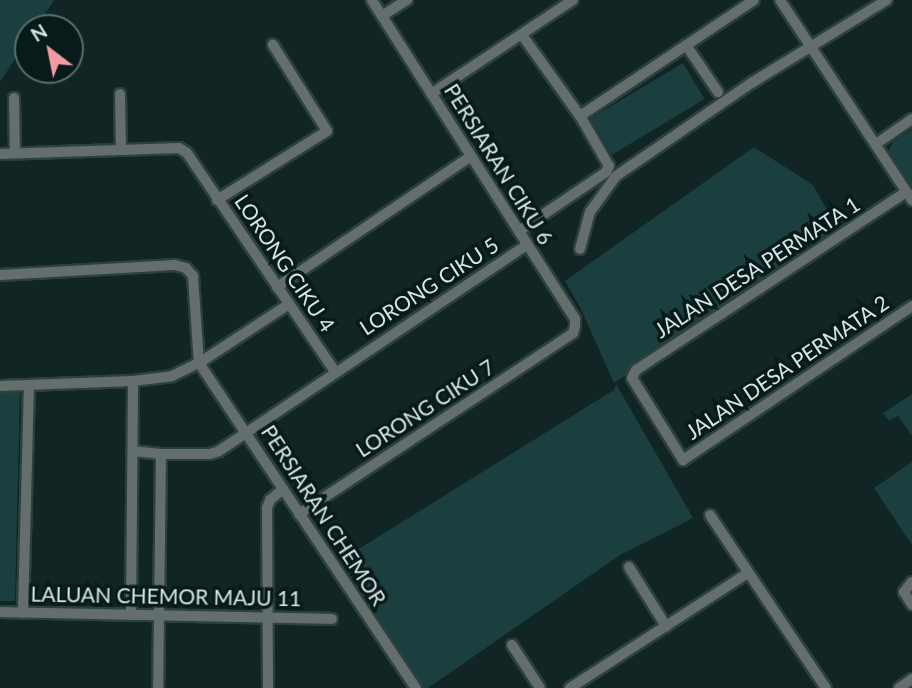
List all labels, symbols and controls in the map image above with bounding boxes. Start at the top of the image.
north arrow [14,14,84,84]
text: N [26,19,51,46]
street label: PERSIARAN CIKU 6 [439,79,559,249]
street label: LORONG CIKU 4 [230,190,340,336]
street label: JALAN DESA PERMATA 1 [649,191,865,343]
street label: LORONG CIKU 5 [355,232,503,340]
street label: JALAN DESA PERMATA 2 [680,289,894,445]
street label: LORONG CIKU 7 [351,354,499,462]
street label: PERSIARAN CHEMOR [256,420,392,610]
street label: LALUAN CHEMOR MAJU 11 [30,581,302,611]

